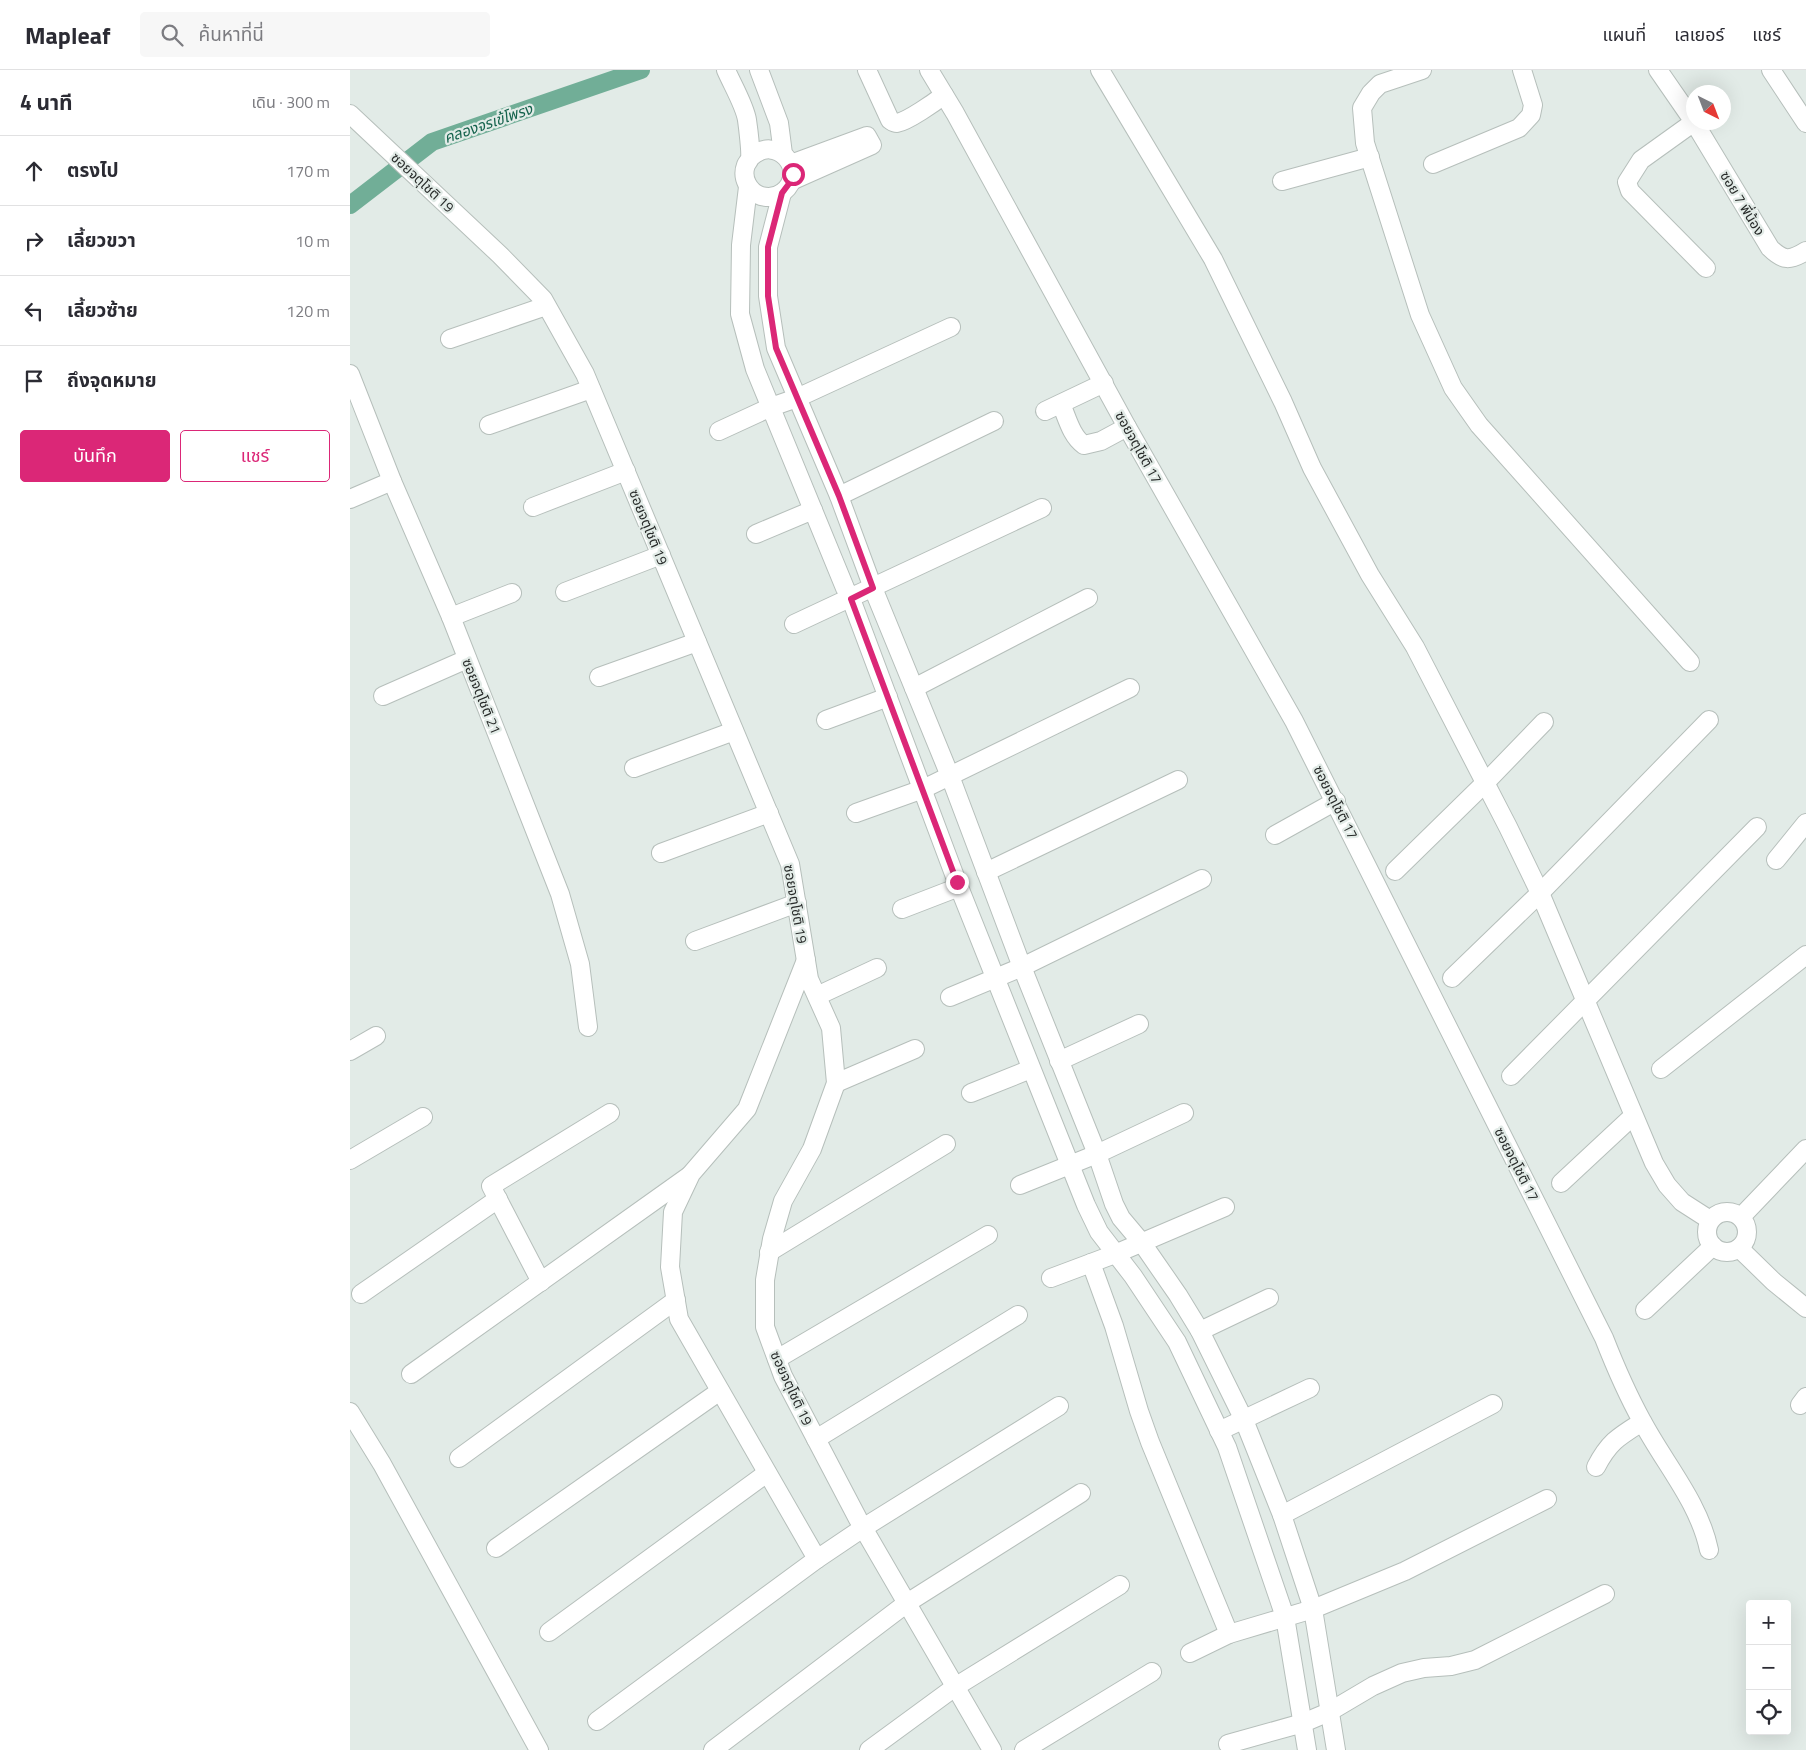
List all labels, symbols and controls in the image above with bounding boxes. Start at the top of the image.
search box [140,12,490,57]
text: Mapleaf [25,17,110,53]
text: ค้นหาที่นี่ [198,19,264,48]
icon: search [158,21,186,49]
text: แผนที่ [1602,21,1646,48]
text: เลเยอร์ [1674,21,1724,48]
text: แชร์ [1752,21,1781,48]
north arrow [1686,85,1731,130]
text: 4 นาที [20,86,73,118]
text: เดิน · 300 m [251,90,330,114]
water label: คลองจรเข้โพรง [441,97,536,149]
street label: ซอยจตุโชติ 19 [387,147,460,217]
text: ตรงไป [67,155,119,184]
icon: ahead [20,157,48,185]
text: 170 m [286,159,330,183]
route start [782,163,805,186]
street label: ซอย 7 พี่น้อง [1715,167,1771,239]
text: เลี้ยวขวา [67,225,136,254]
icon: right [20,227,48,255]
text: 10 m [295,229,330,253]
text: เลี้ยวซ้าย [67,295,138,324]
icon: left [20,297,48,325]
text: 120 m [286,299,330,323]
text: ถึงจุดหมาย [67,365,157,394]
icon: arrive [20,367,48,395]
street label: ซอยจตุโชติ 17 [1110,407,1168,487]
button: บันทึก [20,430,170,482]
button: แชร์ [180,430,330,482]
street label: ซอยจตุโชติ 19 [624,486,674,568]
street label: ซอยจตุโชติ 21 [457,655,507,737]
street label: ซอยจตุโชติ 17 [1308,762,1364,842]
street label: ซอยจตุโชติ 19 [779,863,813,945]
route end [946,871,969,894]
street label: ซอยจตุโชติ 17 [1489,1124,1545,1204]
street label: ซอยจตุโชติ 19 [766,1347,818,1429]
map controls [1746,1600,1791,1735]
button: + [1746,1600,1791,1645]
button: − [1746,1645,1791,1690]
button: locate [1746,1690,1791,1735]

